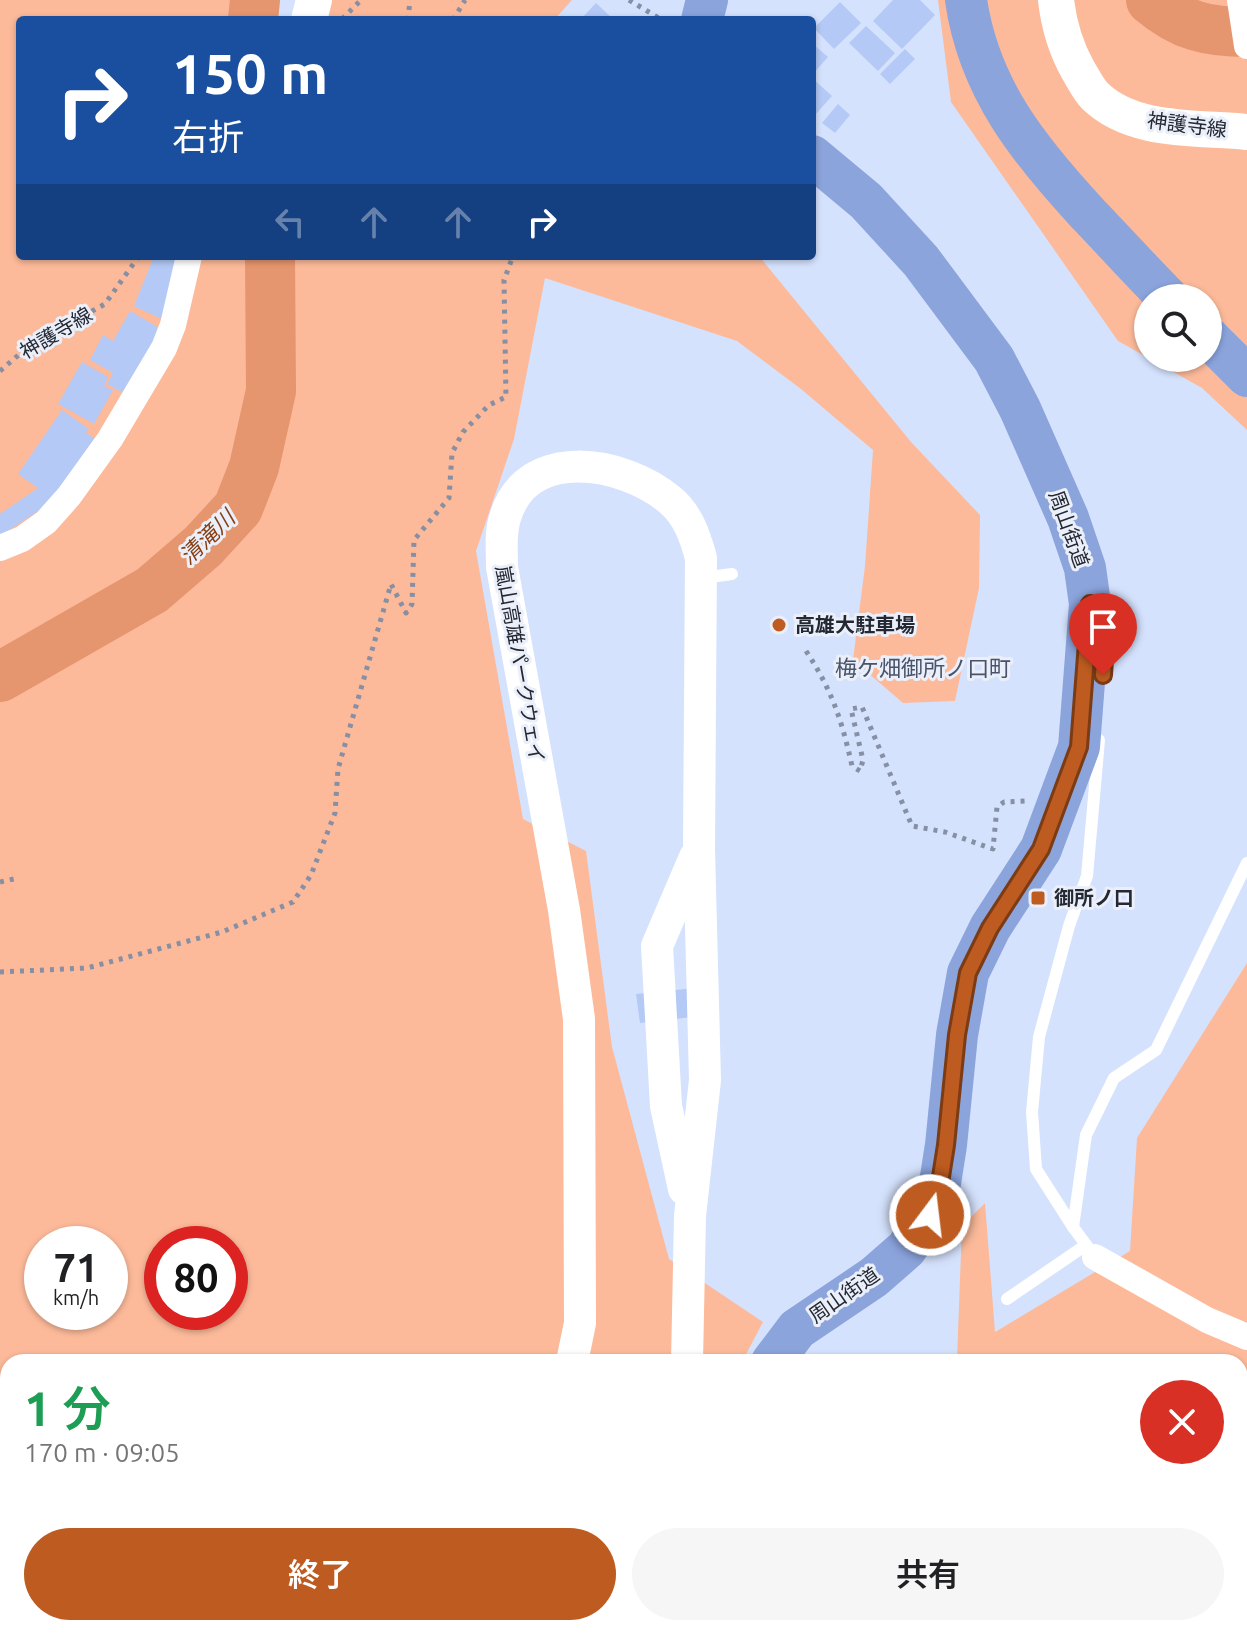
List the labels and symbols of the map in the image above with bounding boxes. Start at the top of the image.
street label: 神護寺線 [1146,108,1228,141]
street label: 神護寺線 [16,302,96,363]
street label: 周山街道 [1045,487,1094,570]
water label: 清滝川 [174,503,241,569]
street label: 嵐山高雄パークウェイ [492,563,549,764]
pin [1069,593,1137,675]
place label: 高雄大駐車場 [795,613,915,636]
marker: 高雄大駐車場 [770,616,788,634]
district label: 梅ケ畑御所ノ口町 [835,655,1011,680]
place label: 御所ノ口 [1054,886,1134,909]
marker: 御所ノ口 [1029,889,1047,907]
position arrow [888,1173,972,1257]
speed limit sign: 80 [144,1226,248,1330]
street label: 周山街道 [804,1262,883,1327]

